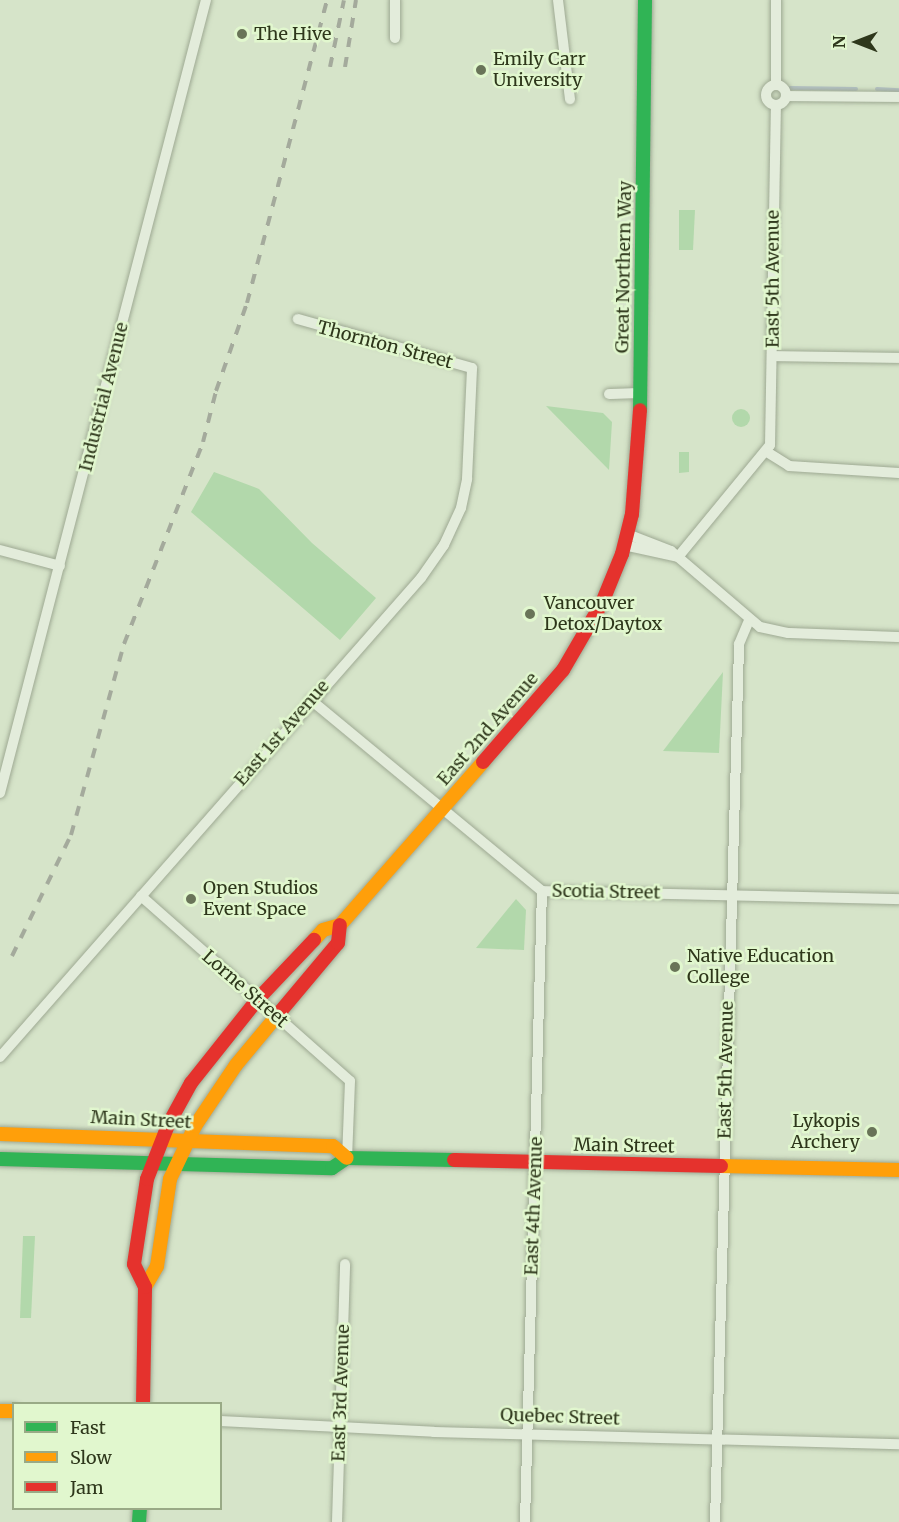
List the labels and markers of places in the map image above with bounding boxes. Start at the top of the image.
place label: The Hive [254,23,331,45]
marker: The Hive [235,27,249,41]
place label: Emily Carr University [493,49,586,92]
marker: Emily Carr University [474,63,488,77]
place label: Vancouver Detox/Daytox [544,593,662,636]
marker: Vancouver Detox/Daytox [521,605,539,623]
place label: Open Studios Event Space [203,878,318,920]
marker: Open Studios Event Space [184,892,198,906]
place label: Native Education College [687,946,834,988]
marker: Native Education College [668,960,682,974]
place label: Lykopis Archery [791,1111,860,1154]
marker: Lykopis Archery [865,1125,879,1139]

